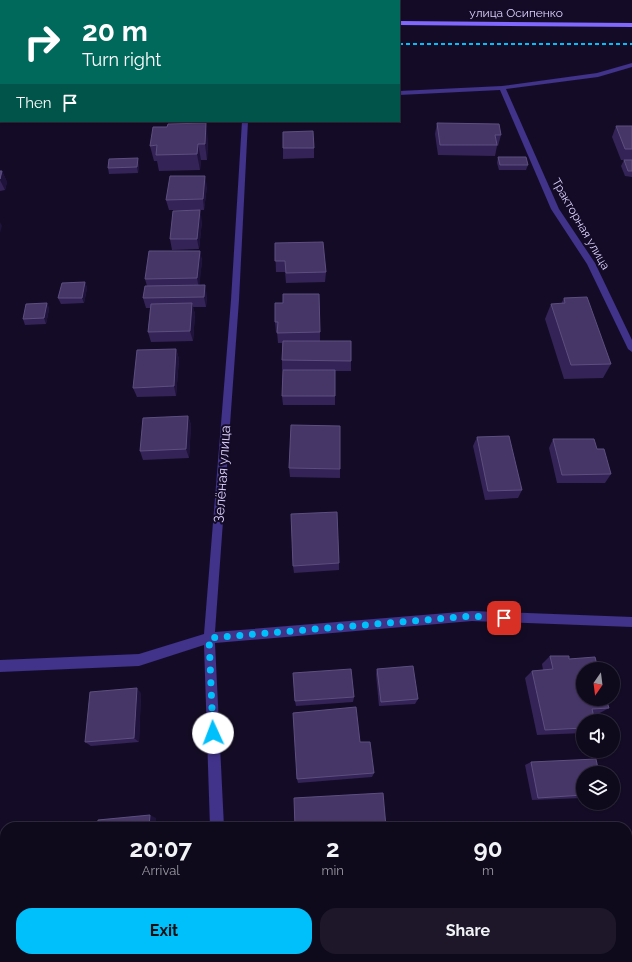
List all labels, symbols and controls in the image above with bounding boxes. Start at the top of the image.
street label: улица Осипенко [469,6,563,20]
text: 20 m [82,15,148,48]
icon: right [16,16,68,68]
text: Turn right [82,49,161,70]
icon: arrive [59,92,81,114]
text: Then [16,94,51,112]
street label: Тракторная улица [549,176,613,272]
street label: Зелёная улица [211,425,233,523]
pin [487,601,521,635]
icon: arrive [493,607,515,629]
north arrow [576,662,620,706]
map controls [576,662,620,810]
position arrow [192,712,234,754]
button: sound [576,714,620,758]
button: layers [576,766,620,810]
text: 20:07 [130,834,192,863]
text: 2 [326,834,340,863]
text: 90 [474,834,502,863]
text: Arrival [142,863,180,878]
text: min [322,863,344,878]
text: m [482,863,494,878]
button: Exit [16,908,312,954]
button: Share [320,908,616,954]

